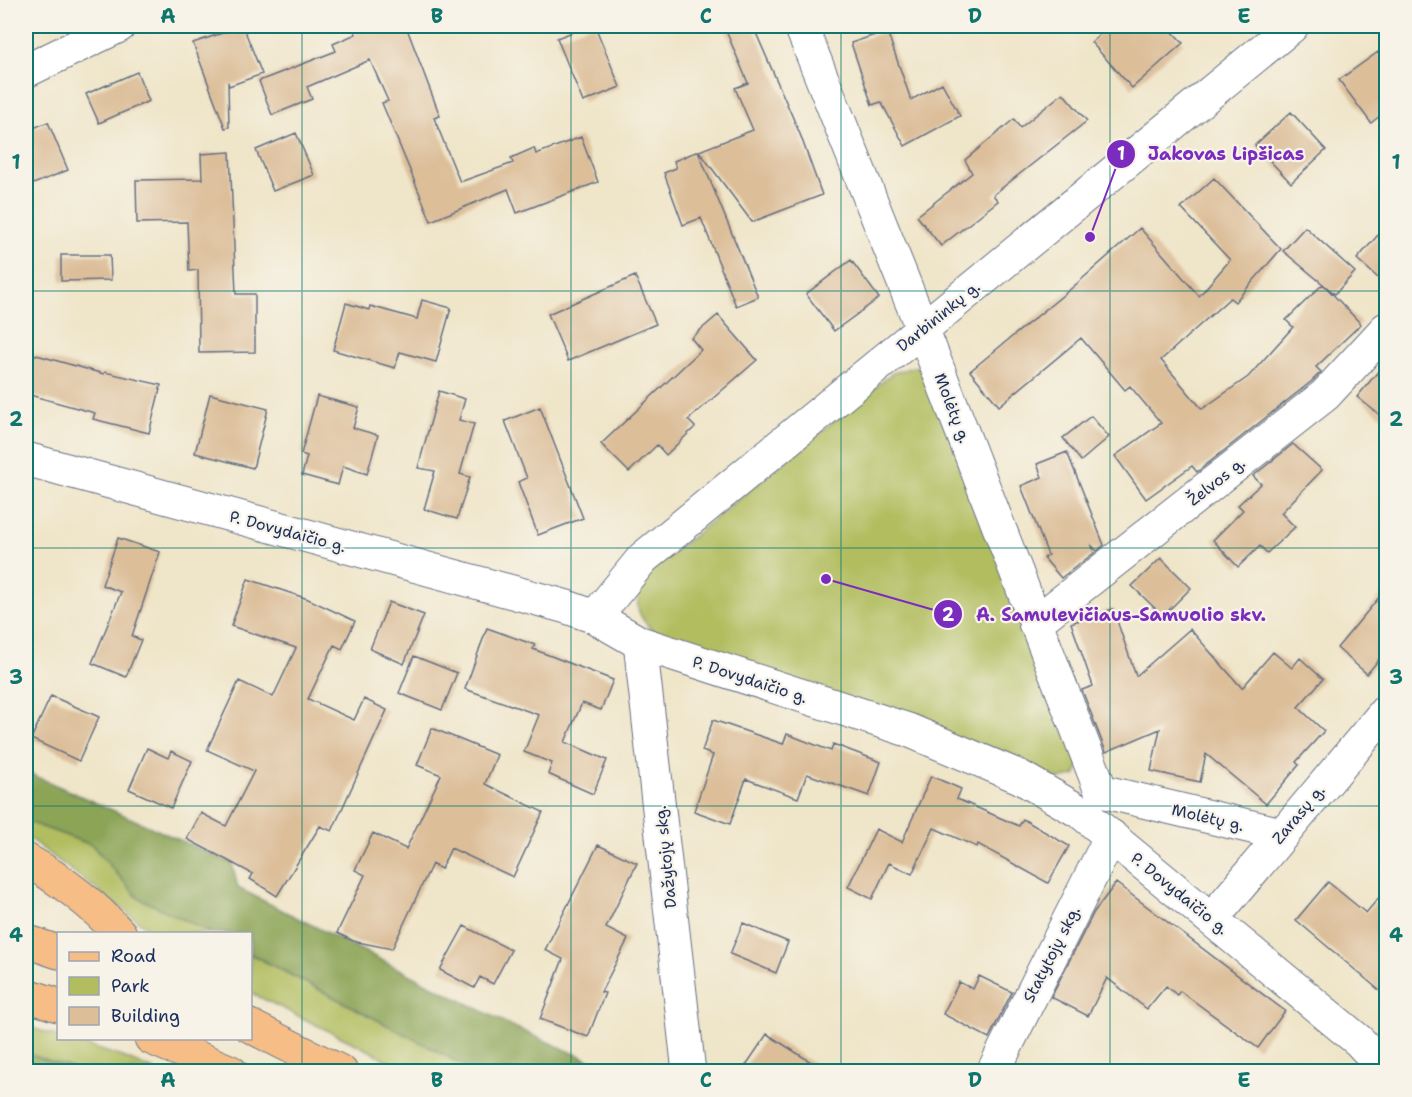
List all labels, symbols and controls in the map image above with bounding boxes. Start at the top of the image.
text: A [160,3,176,29]
text: B [431,3,443,29]
text: C [700,3,712,29]
text: D [968,3,982,29]
text: E [1237,3,1251,29]
callout: Jakovas Lipšicas [1106,136,1317,172]
text: 1 [1117,142,1125,166]
text: Jakovas Lipšicas [1148,142,1304,166]
text: 1 [11,149,21,175]
text: 1 [1391,149,1401,175]
street label: Darbininkų g. [892,276,984,356]
street label: Molėtų g. [930,370,976,446]
text: 2 [9,406,23,432]
text: 2 [1389,406,1403,432]
street label: Želvos g. [1183,452,1249,510]
street label: P. Dovydaičio g. [227,506,348,557]
callout: A. Samulevičiaus-Samuolio skv. [933,596,1278,632]
text: 2 [942,603,955,627]
text: A. Samulevičiaus-Samuolio skv. [976,603,1266,627]
street label: P. Dovydaičio g. [690,651,810,708]
text: 3 [9,664,23,690]
text: 3 [1389,664,1403,690]
street label: Zarasų g. [1267,780,1329,848]
street label: Molėtų g. [1170,799,1246,836]
street label: Dažytojų skg. [650,805,681,909]
street label: P. Dovydaičio g. [1127,848,1233,939]
street label: Statytojų skg. [1018,902,1085,1006]
text: 4 [9,922,23,948]
text: 4 [1389,922,1403,948]
legend [57,932,252,1040]
text: Road [111,944,156,968]
text: Park [111,974,150,998]
text: Building [111,1004,180,1028]
text: A [160,1067,176,1093]
text: B [431,1067,443,1093]
text: C [700,1067,712,1093]
text: D [968,1067,982,1093]
text: E [1237,1067,1251,1093]

